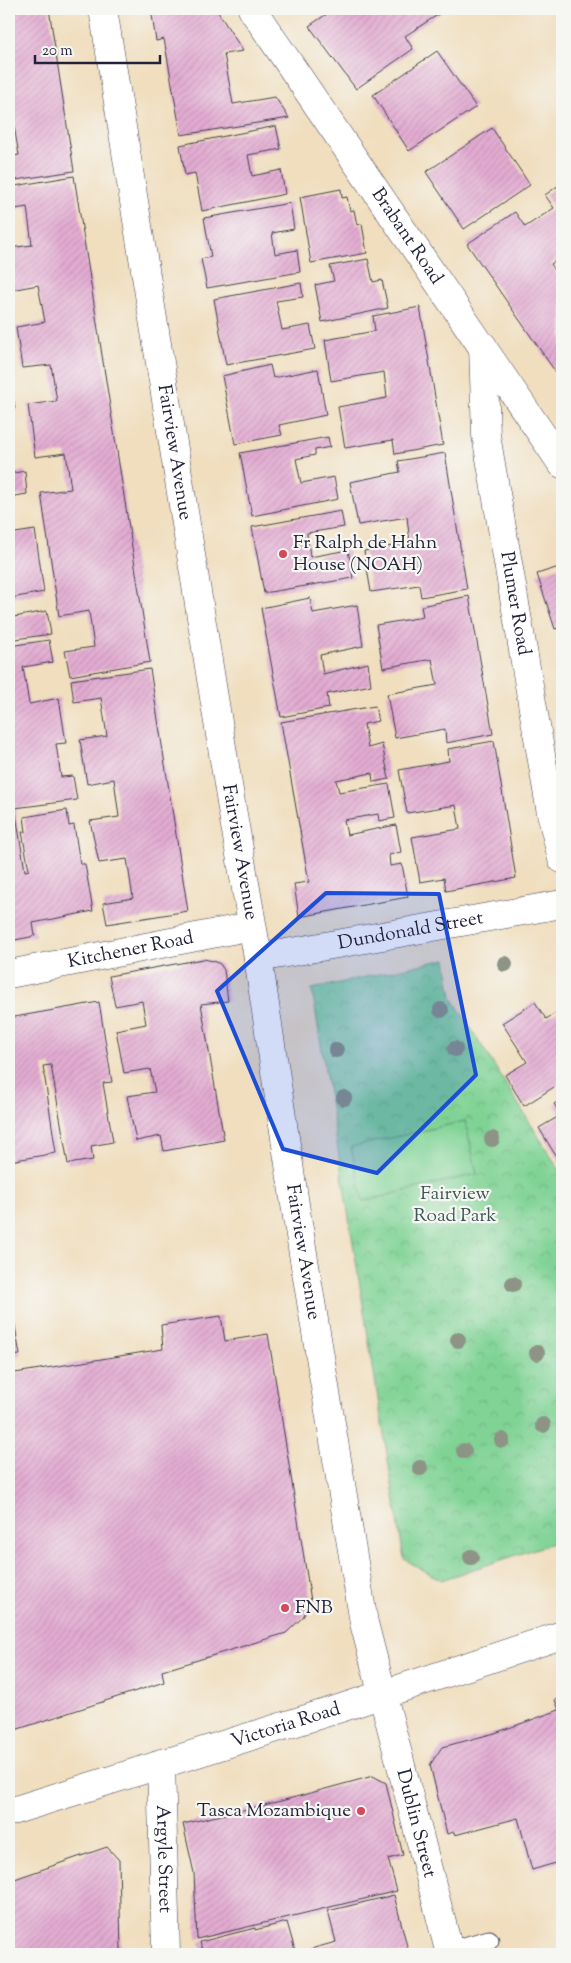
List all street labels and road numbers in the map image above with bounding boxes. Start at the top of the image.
street label: Brabant Road [364,183,449,290]
street label: Fairview Avenue [150,382,199,522]
street label: Plumer Road [493,549,537,658]
street label: Fairview Avenue [215,782,265,922]
street label: Dundonald Street [336,905,486,957]
street label: Kitchener Road [65,924,196,976]
street label: Fairview Avenue [279,1182,327,1322]
street label: Victoria Road [228,1695,344,1755]
street label: Dublin Street [389,1766,443,1881]
street label: Argyle Street [149,1805,178,1914]

